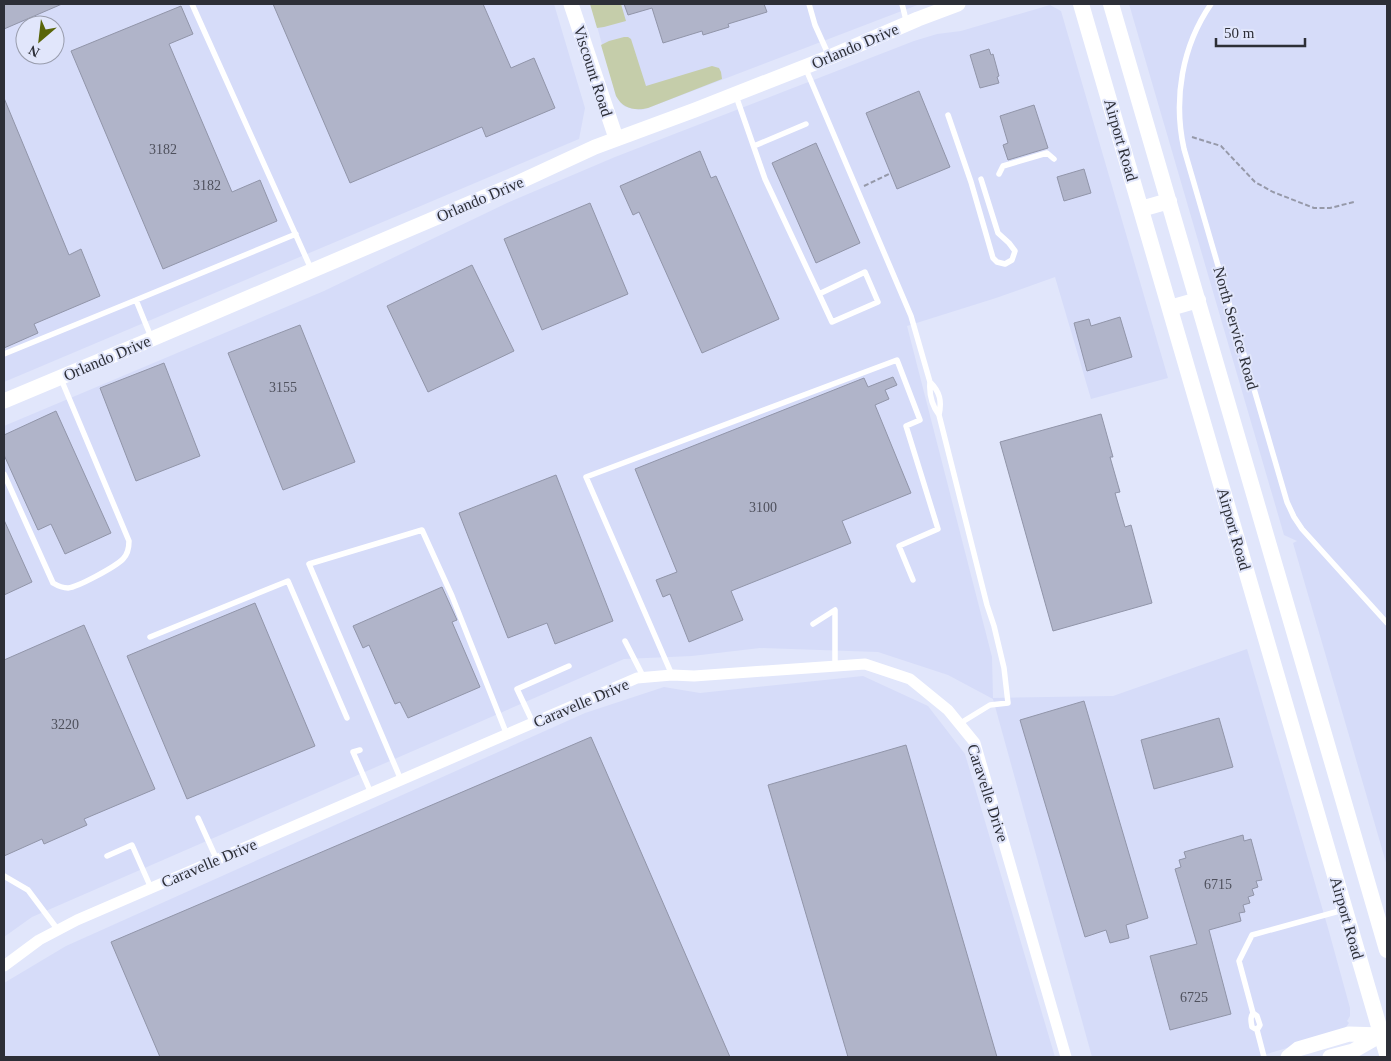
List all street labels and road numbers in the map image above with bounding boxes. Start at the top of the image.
street label: Orlando Drive [809,20,901,72]
street label: Viscount Road [570,23,616,119]
street label: Airport Road [1100,97,1141,183]
street label: Orlando Drive [434,173,526,225]
street label: North Service Road [1210,265,1262,391]
street label: Orlando Drive [61,332,153,384]
street label: Airport Road [1213,486,1254,572]
street label: Caravelle Drive [531,675,631,731]
street label: Caravelle Drive [964,742,1012,844]
street label: Caravelle Drive [159,835,259,891]
street label: Airport Road [1326,875,1367,961]

